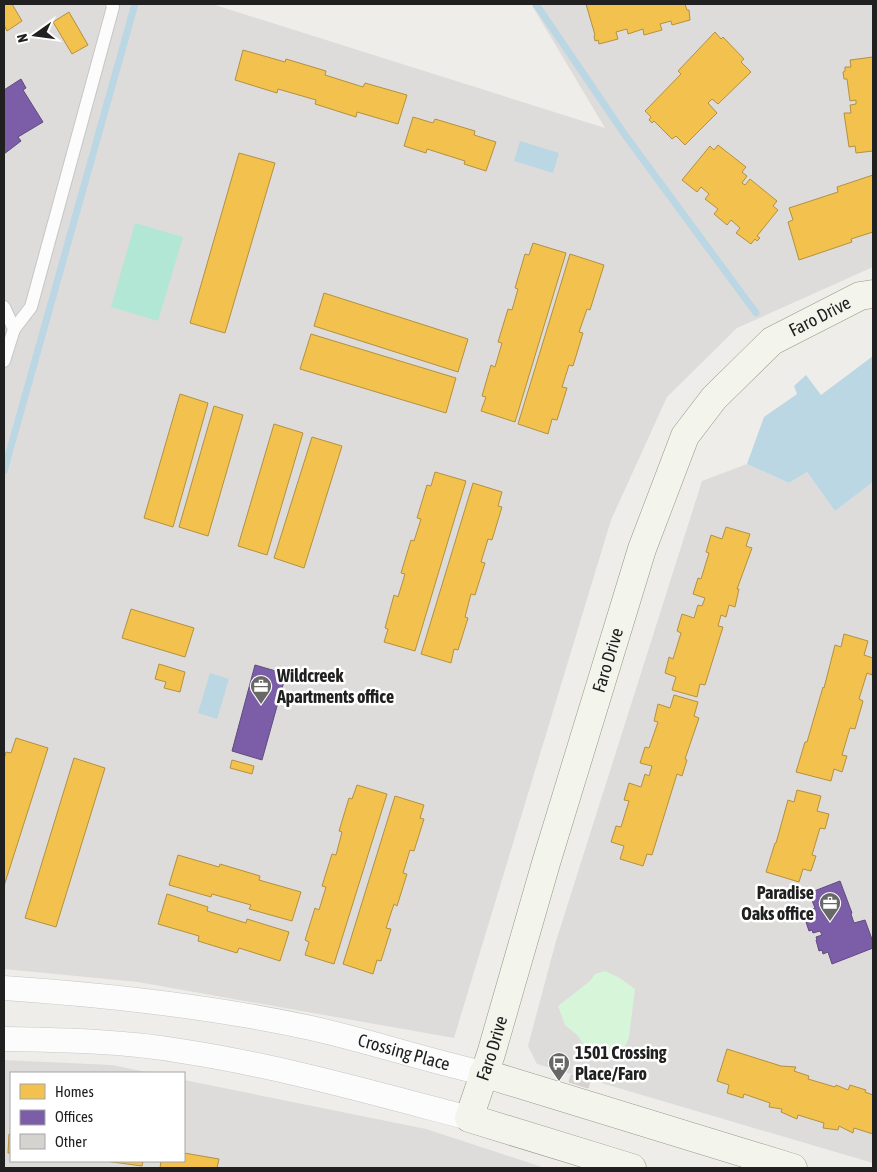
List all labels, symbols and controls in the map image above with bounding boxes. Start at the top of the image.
north arrow [10,10,60,60]
text: N [14,32,31,44]
street label: Faro Drive [785,292,854,341]
street label: Faro Drive [588,625,627,695]
place label: Wildcreek Apartments office [276,665,394,707]
office icon: Wildcreek Apartments office [249,674,273,705]
place label: Paradise Oaks office [741,882,814,924]
office icon: Paradise Oaks office [818,891,842,922]
street label: Faro Drive [472,1013,511,1083]
street label: Crossing Place [356,1029,452,1075]
place label: 1501 Crossing Place/Faro [575,1042,667,1084]
bus stop icon: 1501 Crossing Place/Faro [547,1051,571,1082]
legend [10,1072,185,1162]
text: Homes [55,1083,94,1100]
text: Offices [55,1108,93,1125]
text: Other [55,1133,87,1150]

